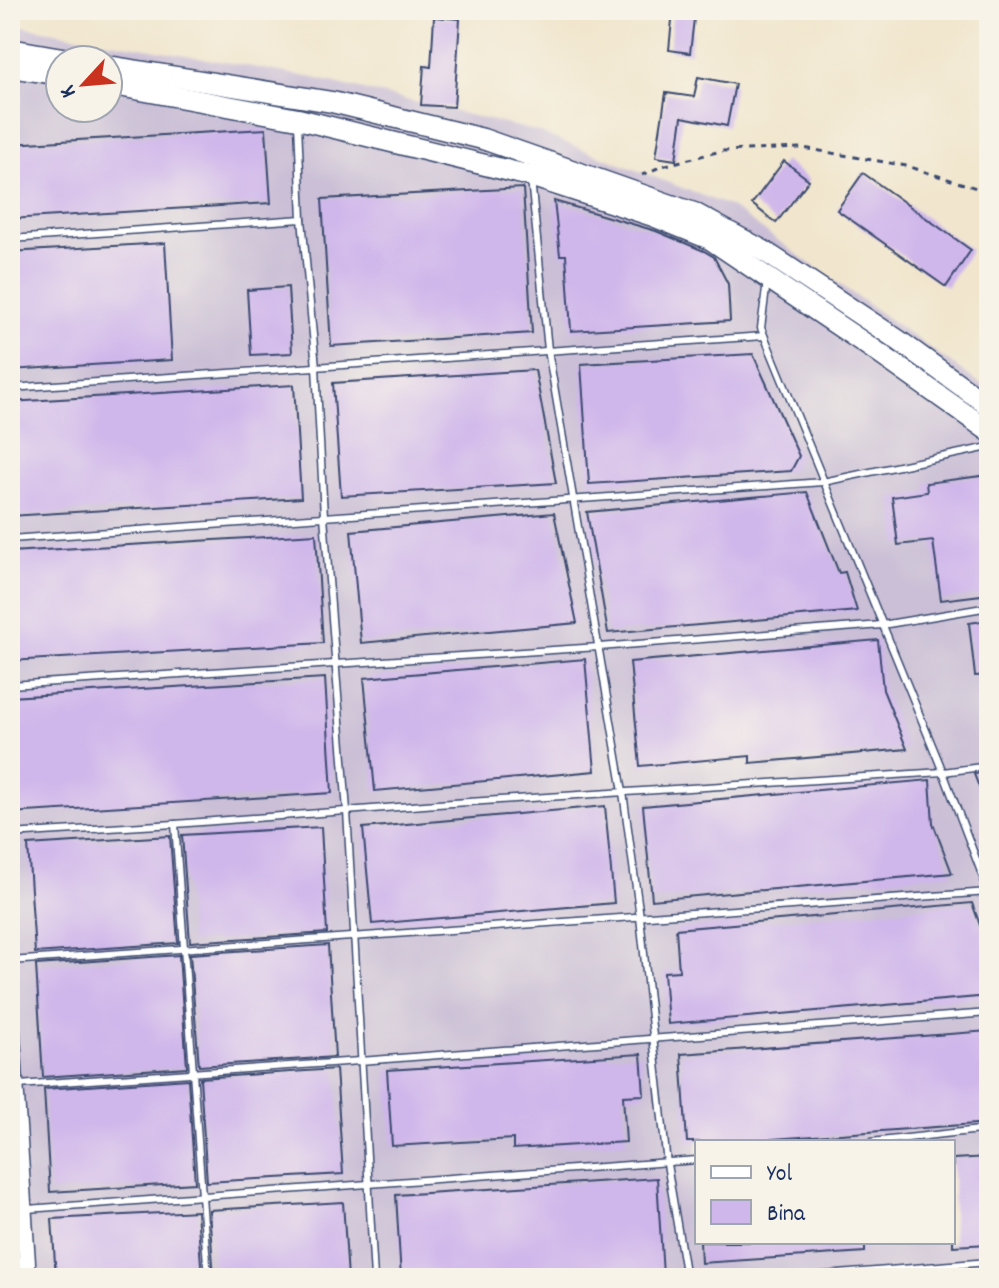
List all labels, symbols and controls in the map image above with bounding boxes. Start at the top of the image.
north arrow [44,44,124,124]
text: K [53,80,85,103]
legend [695,1140,955,1244]
text: Yol [767,1158,792,1192]
text: Bina [767,1198,806,1232]

